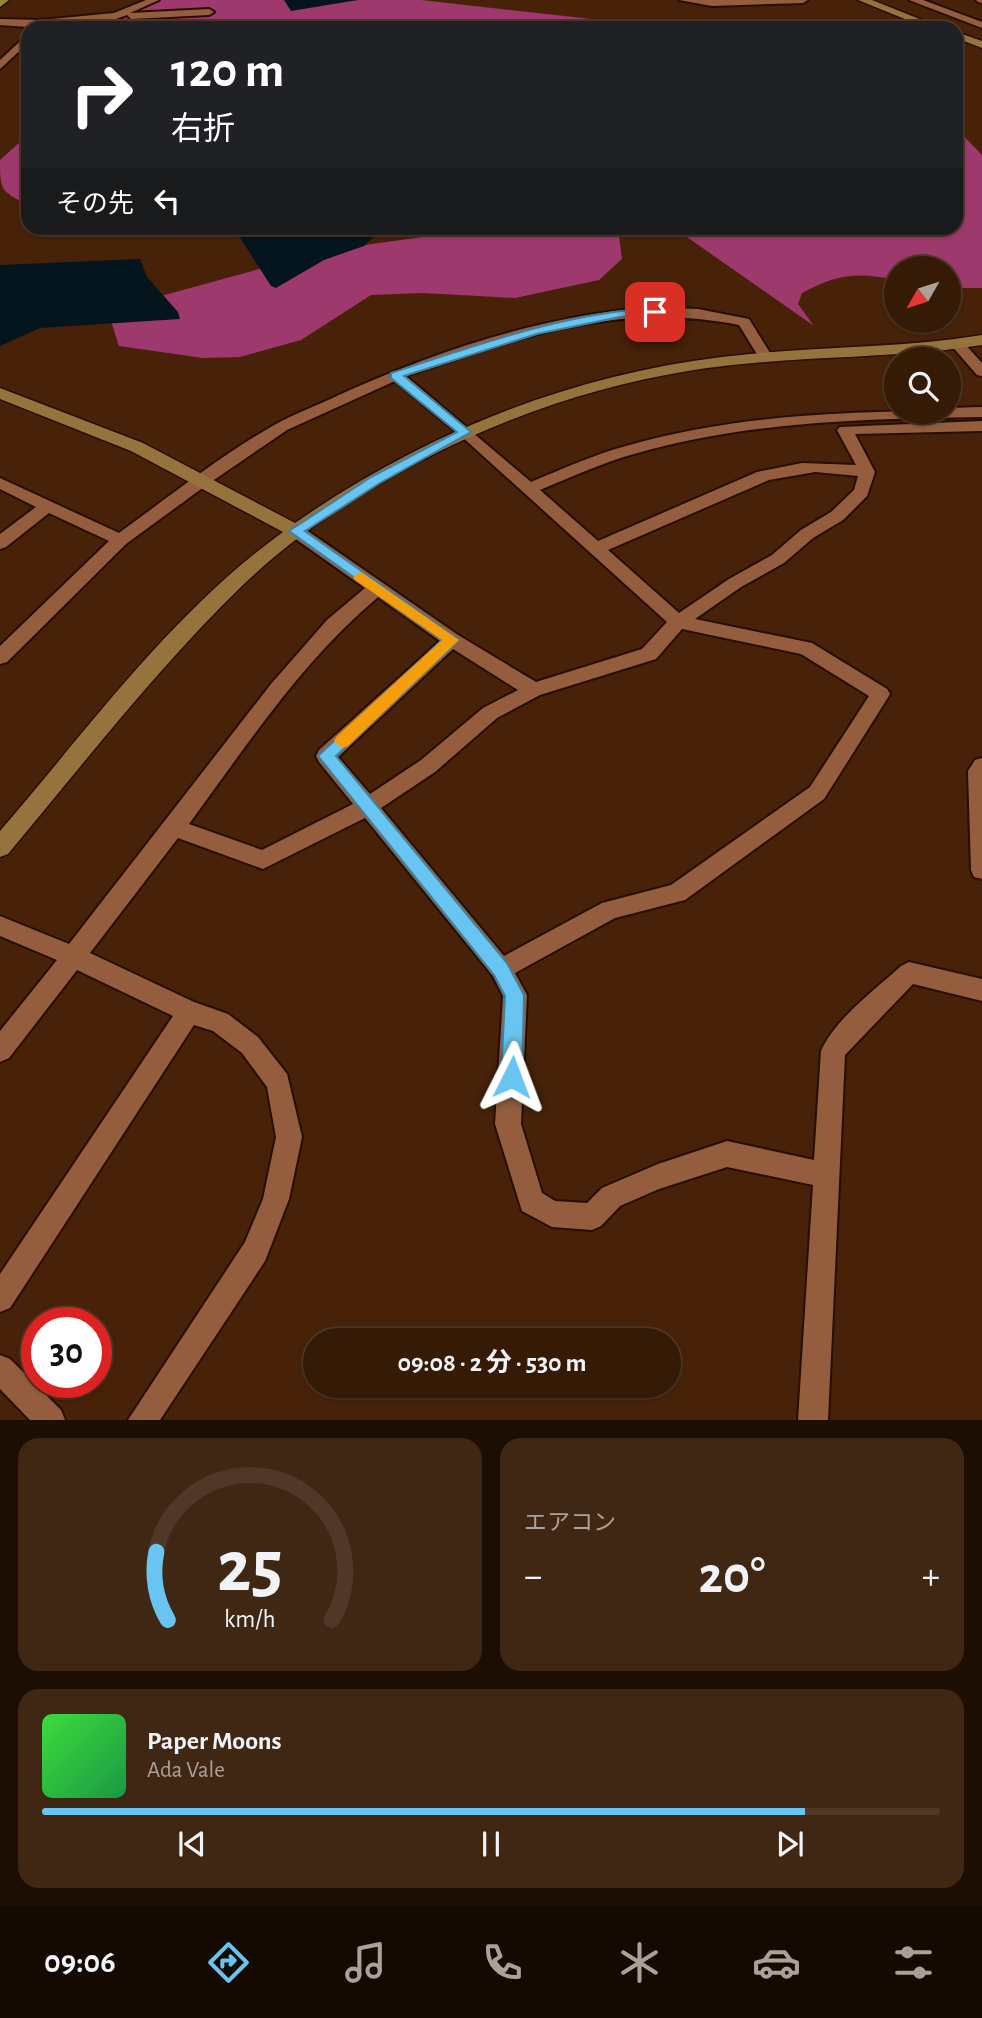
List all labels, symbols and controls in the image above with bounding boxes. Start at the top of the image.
text: 120 m [171,47,284,96]
icon: right [56,49,147,140]
text: 右折 [171,113,235,145]
icon: left [148,182,186,220]
text: その先 [56,191,134,217]
north arrow [884,256,961,332]
map controls [884,256,961,424]
pin [625,282,685,342]
icon: arrive [636,293,674,331]
button: search [884,347,961,424]
position arrow [475,1040,549,1114]
speed limit sign: 30 [21,1307,112,1398]
text: 09:08 · 2 分 · 530 m [397,1350,587,1376]
text: エアコン [524,1512,616,1535]
text: 25 [217,1533,283,1606]
text: 20° [699,1550,765,1602]
text: − [524,1558,542,1596]
text: + [922,1558,940,1596]
text: km/h [224,1607,276,1632]
text: Paper Moons [147,1728,282,1754]
text: Ada Vale [147,1759,225,1782]
icon: previous [173,1825,211,1863]
icon: pause [472,1825,510,1863]
icon: next [771,1825,809,1863]
icon: directions [204,1938,253,1987]
icon: music [341,1938,390,1987]
icon: phone [478,1938,527,1987]
icon: climate [615,1938,664,1987]
icon: car [752,1938,801,1987]
icon: filters [889,1938,938,1987]
text: 09:06 [44,1946,116,1978]

